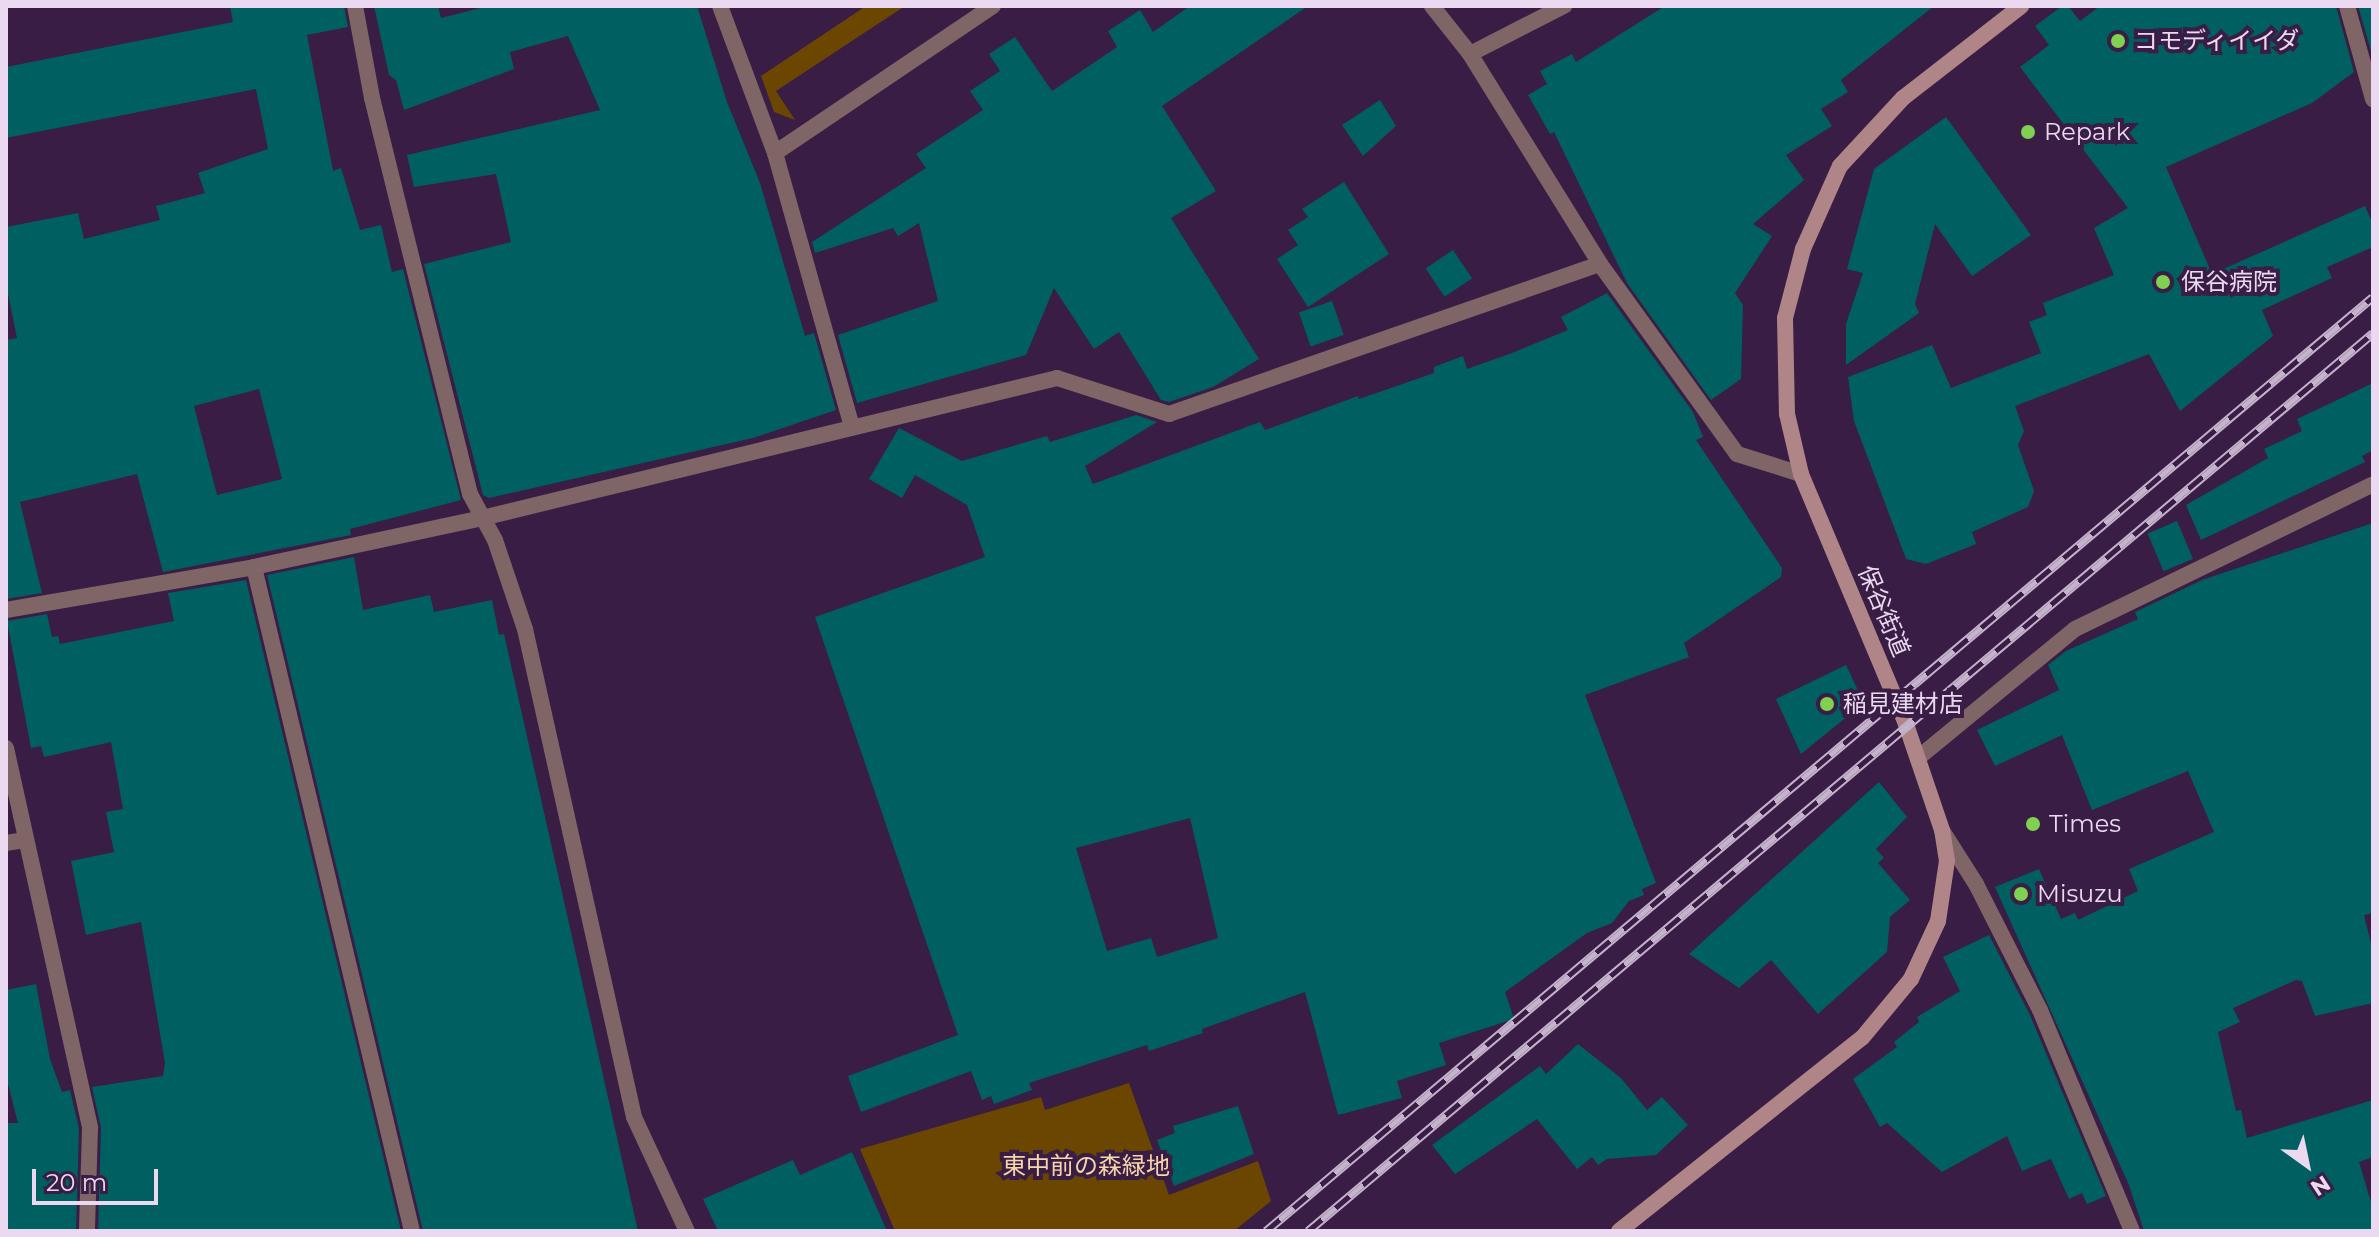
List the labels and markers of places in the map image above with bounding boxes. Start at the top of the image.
place label: コモディイイダ [2134,27,2302,55]
marker: コモディイイダ [2109,32,2127,50]
place label: Repark [2044,118,2130,146]
marker: Repark [2019,123,2037,141]
place label: 保谷病院 [2181,268,2277,296]
marker: 保谷病院 [2152,271,2174,293]
place label: 稲見建材店 [1843,690,1963,718]
marker: 稲見建材店 [1818,695,1836,713]
place label: Times [2049,810,2121,838]
marker: Times [2024,815,2042,833]
place label: Misuzu [2037,880,2123,908]
marker: Misuzu [2012,885,2030,903]

